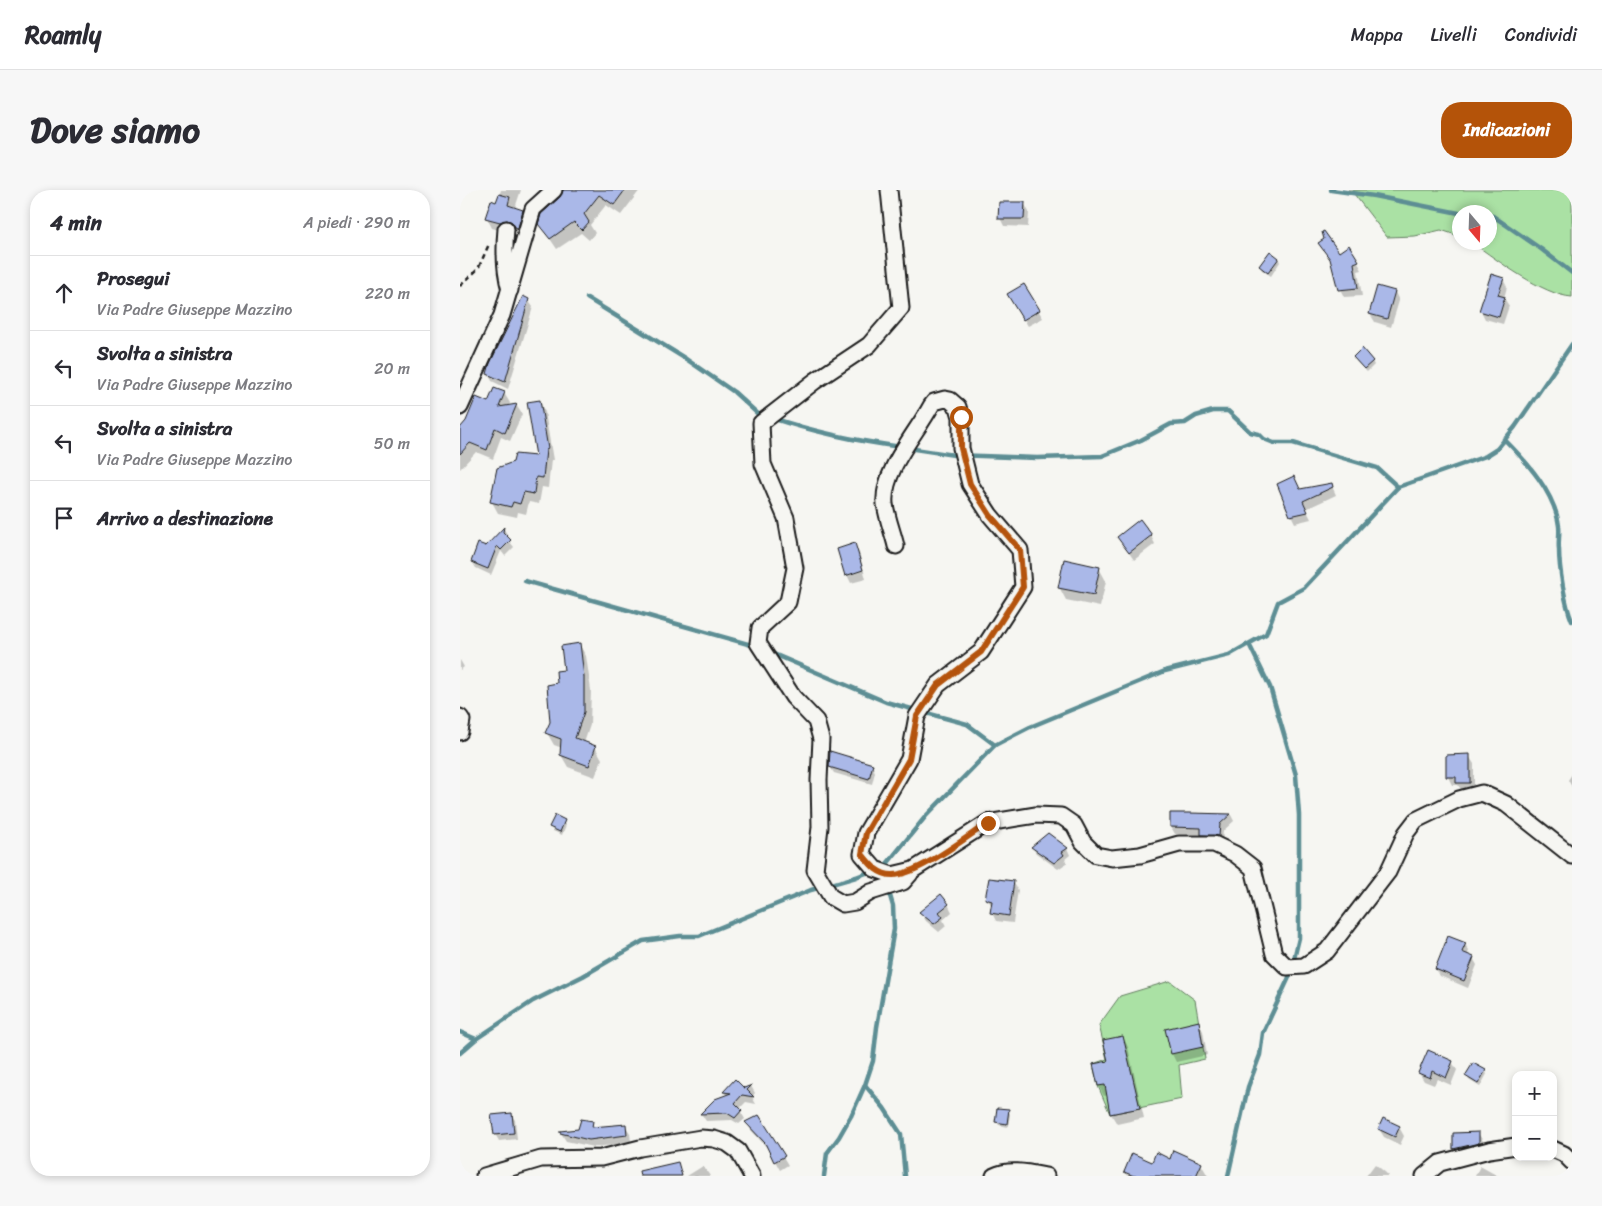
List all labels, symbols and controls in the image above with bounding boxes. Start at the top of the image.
text: Roamly [25,14,101,56]
text: Mappa [1351,19,1403,51]
text: Livelli [1431,19,1477,51]
text: Condividi [1505,19,1577,51]
text: Dove siamo [30,99,200,161]
button: Indicazioni [1441,102,1572,158]
text: 4 min [50,204,102,242]
north arrow [1452,205,1497,250]
text: A piedi · 290 m [303,208,410,237]
text: Prosegui [97,262,170,295]
icon: ahead [50,279,78,307]
text: 220 m [365,279,410,308]
text: Via Padre Giuseppe Mazzino [97,295,292,324]
text: Svolta a sinistra [97,337,232,370]
icon: left [50,354,78,382]
text: 20 m [374,354,410,383]
text: Via Padre Giuseppe Mazzino [97,370,292,399]
route start [950,406,973,429]
text: Svolta a sinistra [97,412,232,445]
icon: left [50,429,78,457]
text: 50 m [374,429,410,458]
text: Via Padre Giuseppe Mazzino [97,445,292,474]
text: Arrivo a destinazione [97,502,273,535]
icon: arrive [50,504,78,532]
route end [977,812,1000,835]
map controls [1512,1071,1557,1161]
button: + [1512,1071,1557,1116]
button: − [1512,1116,1557,1161]

